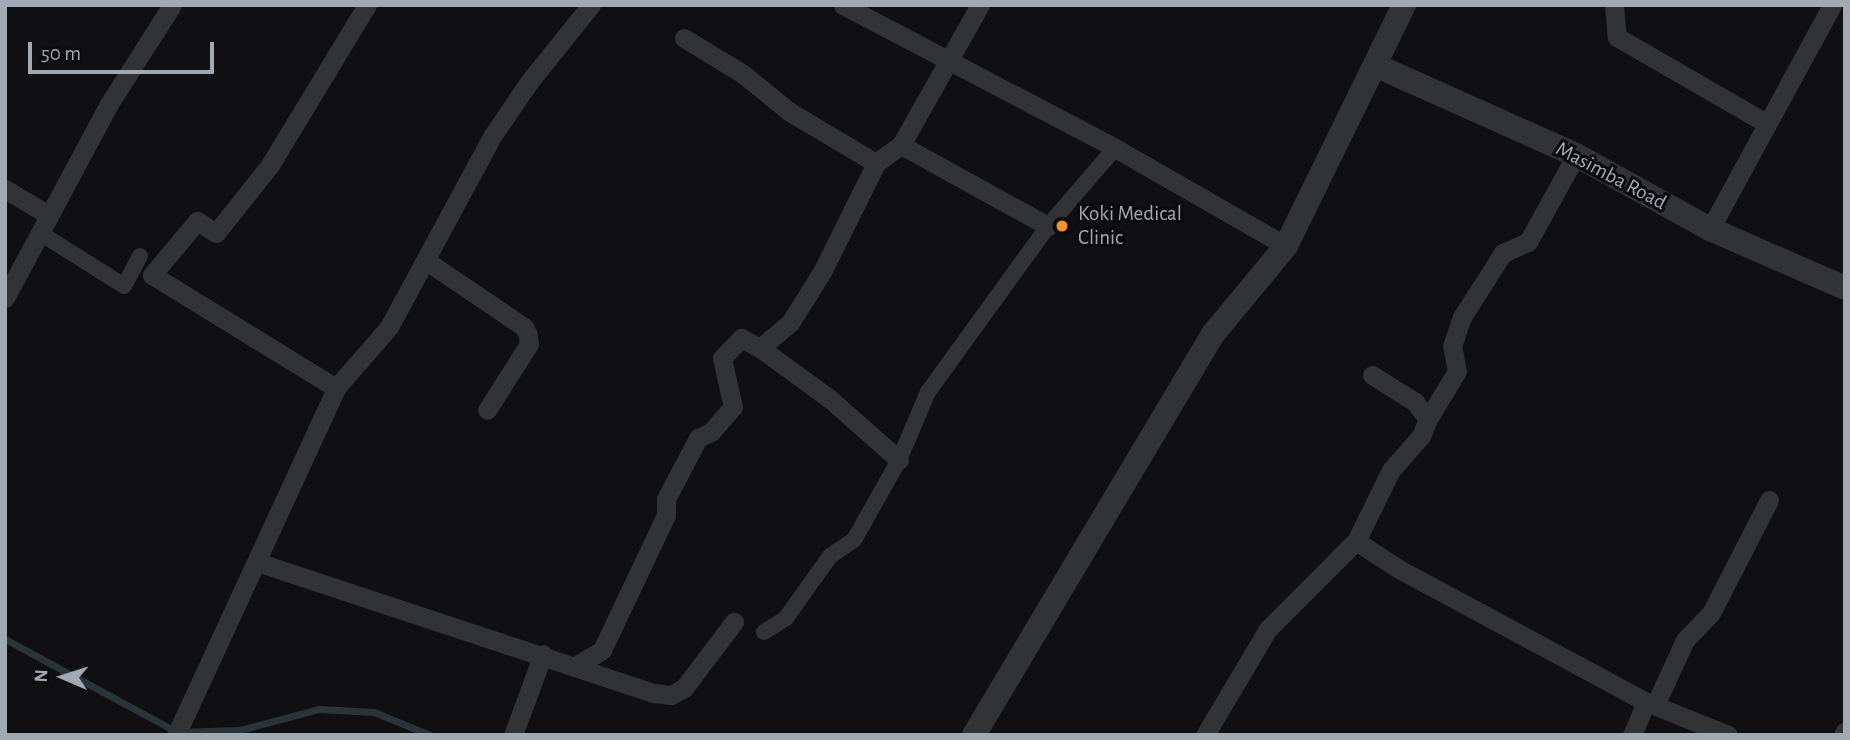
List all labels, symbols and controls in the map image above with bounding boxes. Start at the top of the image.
scale bar [32,28,217,72]
text: 50 m [41,43,81,64]
street label: Masimba Road [1551,136,1671,216]
place label: Koki Medical Clinic [1078,201,1182,251]
marker: Koki Medical Clinic [1052,216,1072,236]
north arrow [28,642,98,712]
text: N [32,669,51,683]

